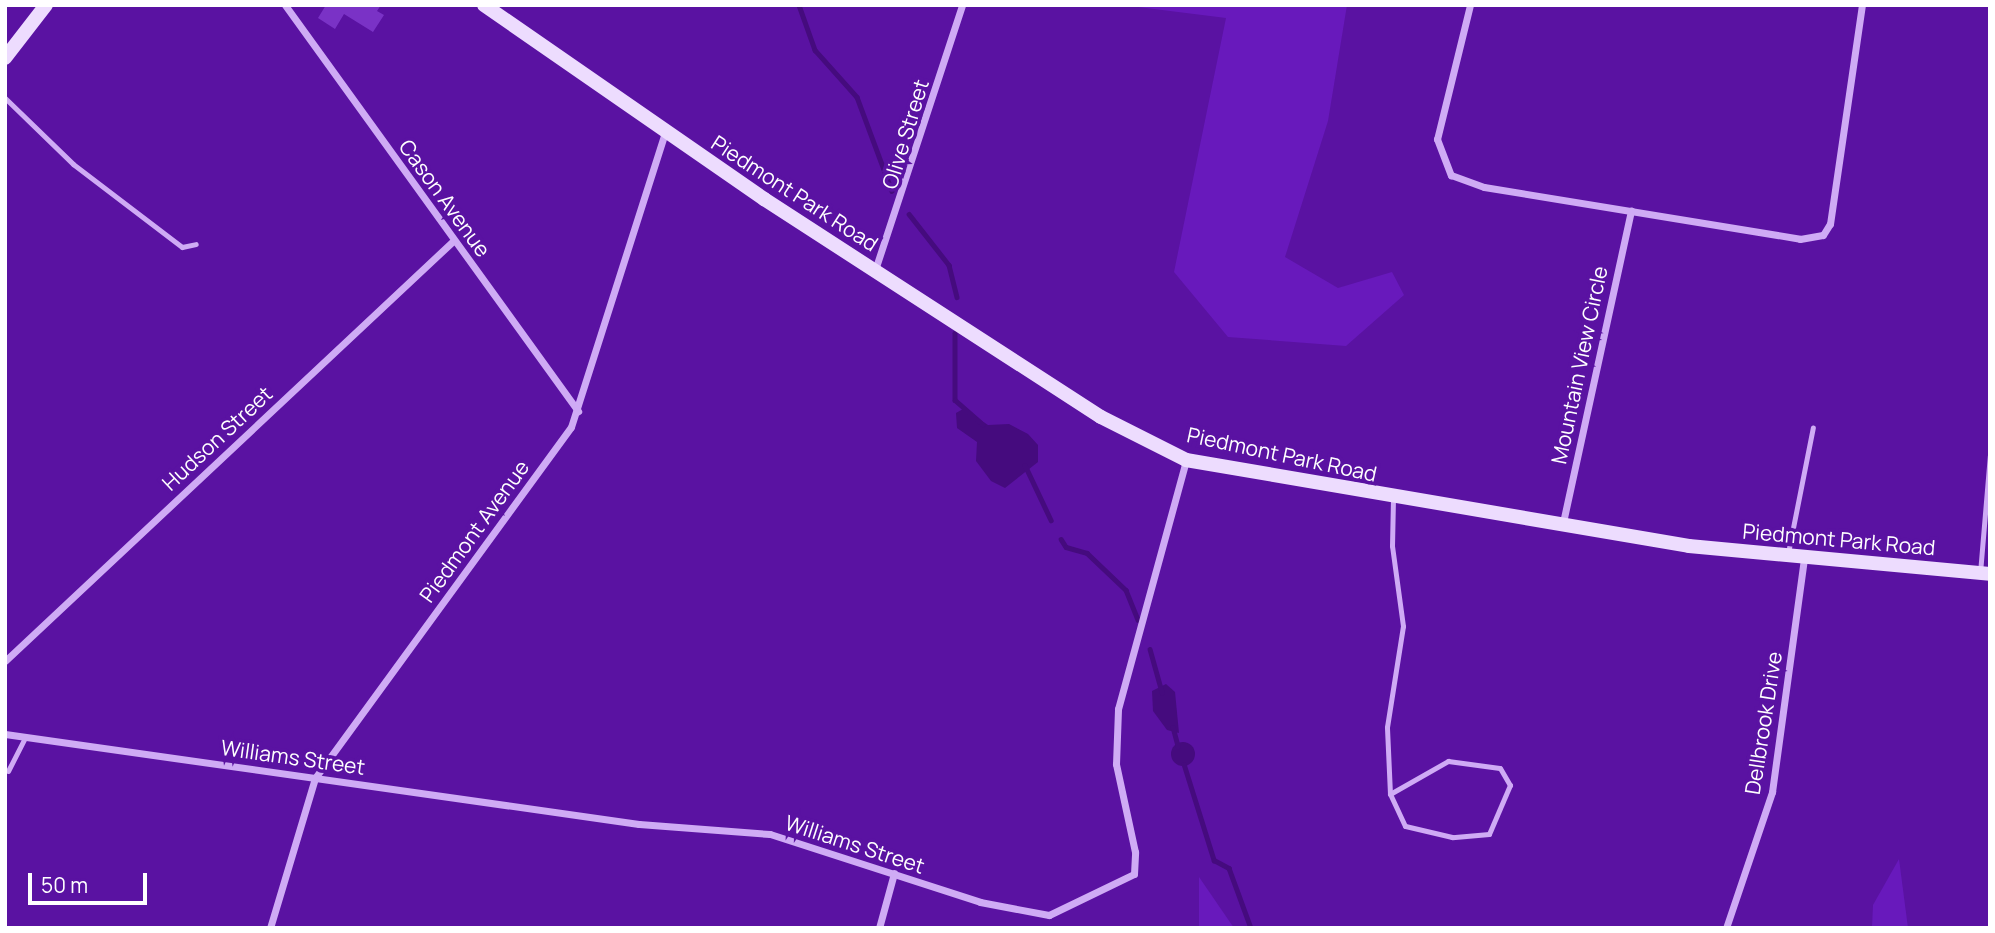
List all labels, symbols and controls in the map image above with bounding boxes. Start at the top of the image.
street label: Olive Street [876,76,934,192]
street label: Piedmont Park Road [707,130,883,256]
street label: Cason Avenue [394,134,496,262]
street label: Mountain View Circle [1546,264,1612,466]
street label: Hudson Street [157,381,277,495]
street label: Piedmont Park Road [1185,422,1379,486]
street label: Piedmont Avenue [414,455,534,607]
street label: Piedmont Park Road [1742,518,1936,560]
street label: Dellbrook Drive [1739,650,1787,796]
street label: Williams Street [219,734,367,780]
street label: Williams Street [782,810,928,878]
scale bar [32,860,150,904]
text: 50 m [41,871,88,899]

